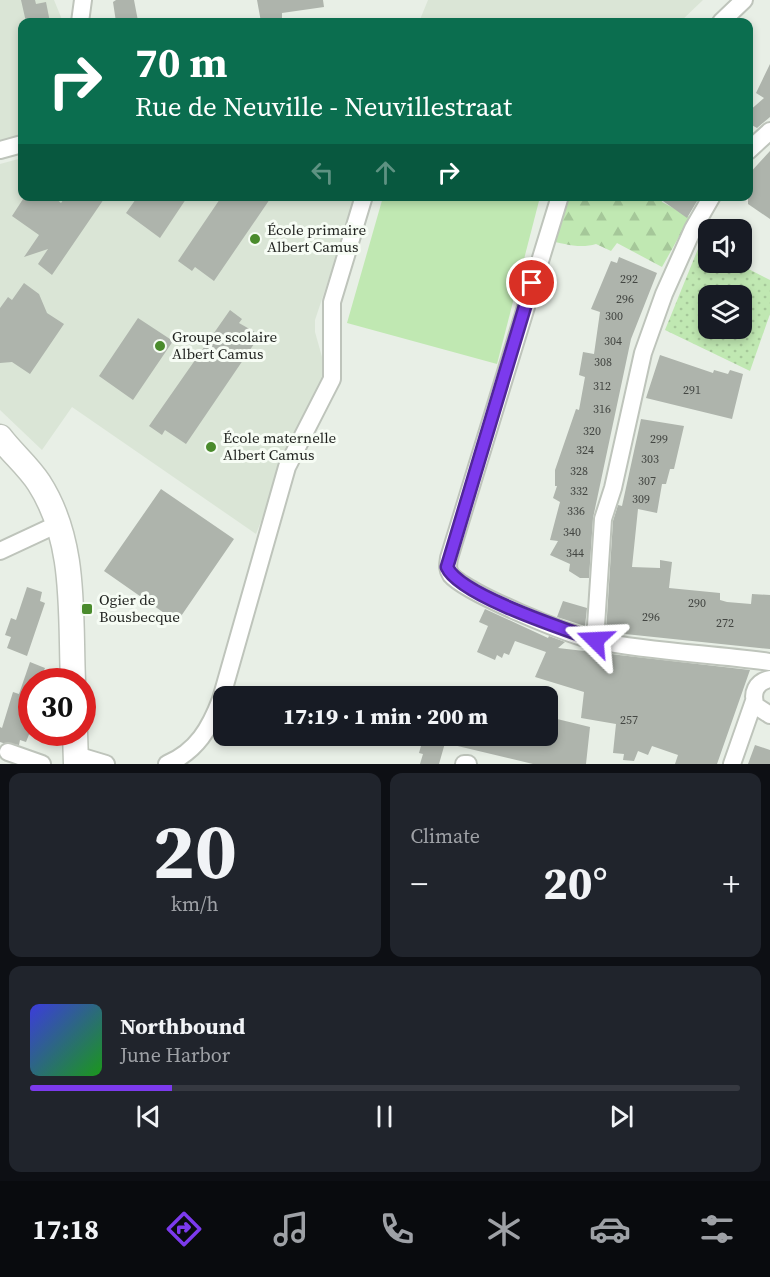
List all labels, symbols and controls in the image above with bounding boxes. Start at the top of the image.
text: 70 m [135,33,228,91]
icon: right [36,42,114,120]
text: Rue de Neuville - Neuvillestraat [135,88,512,125]
icon: left [306,156,339,189]
icon: ahead [369,156,402,189]
icon: right [432,156,465,189]
place label: École primaire Albert Camus [267,219,366,257]
map controls [698,219,752,339]
button: sound [698,219,752,273]
marker: École primaire Albert Camus [248,232,262,246]
pin [506,257,557,308]
icon: arrive [515,266,548,299]
house number: 292 [620,271,638,287]
button: layers [698,285,752,339]
house number: 296 [616,291,634,307]
house number: 300 [605,308,623,324]
place label: Groupe scolaire Albert Camus [172,326,278,364]
house number: 304 [604,333,622,349]
marker: Groupe scolaire Albert Camus [153,339,167,353]
house number: 308 [594,354,612,370]
house number: 312 [593,378,611,394]
house number: 291 [683,382,701,398]
house number: 316 [593,401,611,417]
house number: 320 [583,423,601,439]
place label: École maternelle Albert Camus [223,427,337,465]
house number: 299 [650,431,668,447]
marker: École maternelle Albert Camus [204,440,218,454]
house number: 324 [576,442,594,458]
house number: 303 [641,451,659,467]
house number: 328 [570,463,588,479]
house number: 307 [638,473,656,489]
house number: 332 [570,483,588,499]
house number: 309 [632,491,650,507]
house number: 336 [567,503,585,519]
house number: 340 [563,524,581,540]
house number: 344 [566,545,584,561]
place label: Ogier de Bousbecque [99,589,180,627]
house number: 290 [688,595,706,611]
marker: Ogier de Bousbecque [80,602,94,616]
position arrow [563,608,627,672]
house number: 296 [642,609,660,625]
house number: 272 [716,615,734,631]
speed limit sign: 30 [18,668,96,746]
text: 17:19 · 1 min · 200 m [283,701,488,731]
house number: 257 [620,712,638,728]
text: 20 [152,797,237,904]
text: Climate [411,822,480,850]
text: 20° [543,852,607,914]
text: − [411,861,428,906]
text: + [722,861,740,906]
text: km/h [171,890,219,918]
text: Northbound [120,1011,245,1041]
text: June Harbor [120,1041,230,1069]
icon: previous [132,1100,165,1133]
icon: pause [368,1100,401,1133]
icon: next [605,1100,638,1133]
icon: directions [163,1208,205,1250]
icon: music [270,1208,312,1250]
icon: phone [376,1208,418,1250]
icon: climate [483,1208,525,1250]
icon: car [589,1208,631,1250]
icon: filters [696,1208,738,1250]
text: 17:18 [32,1211,99,1248]

